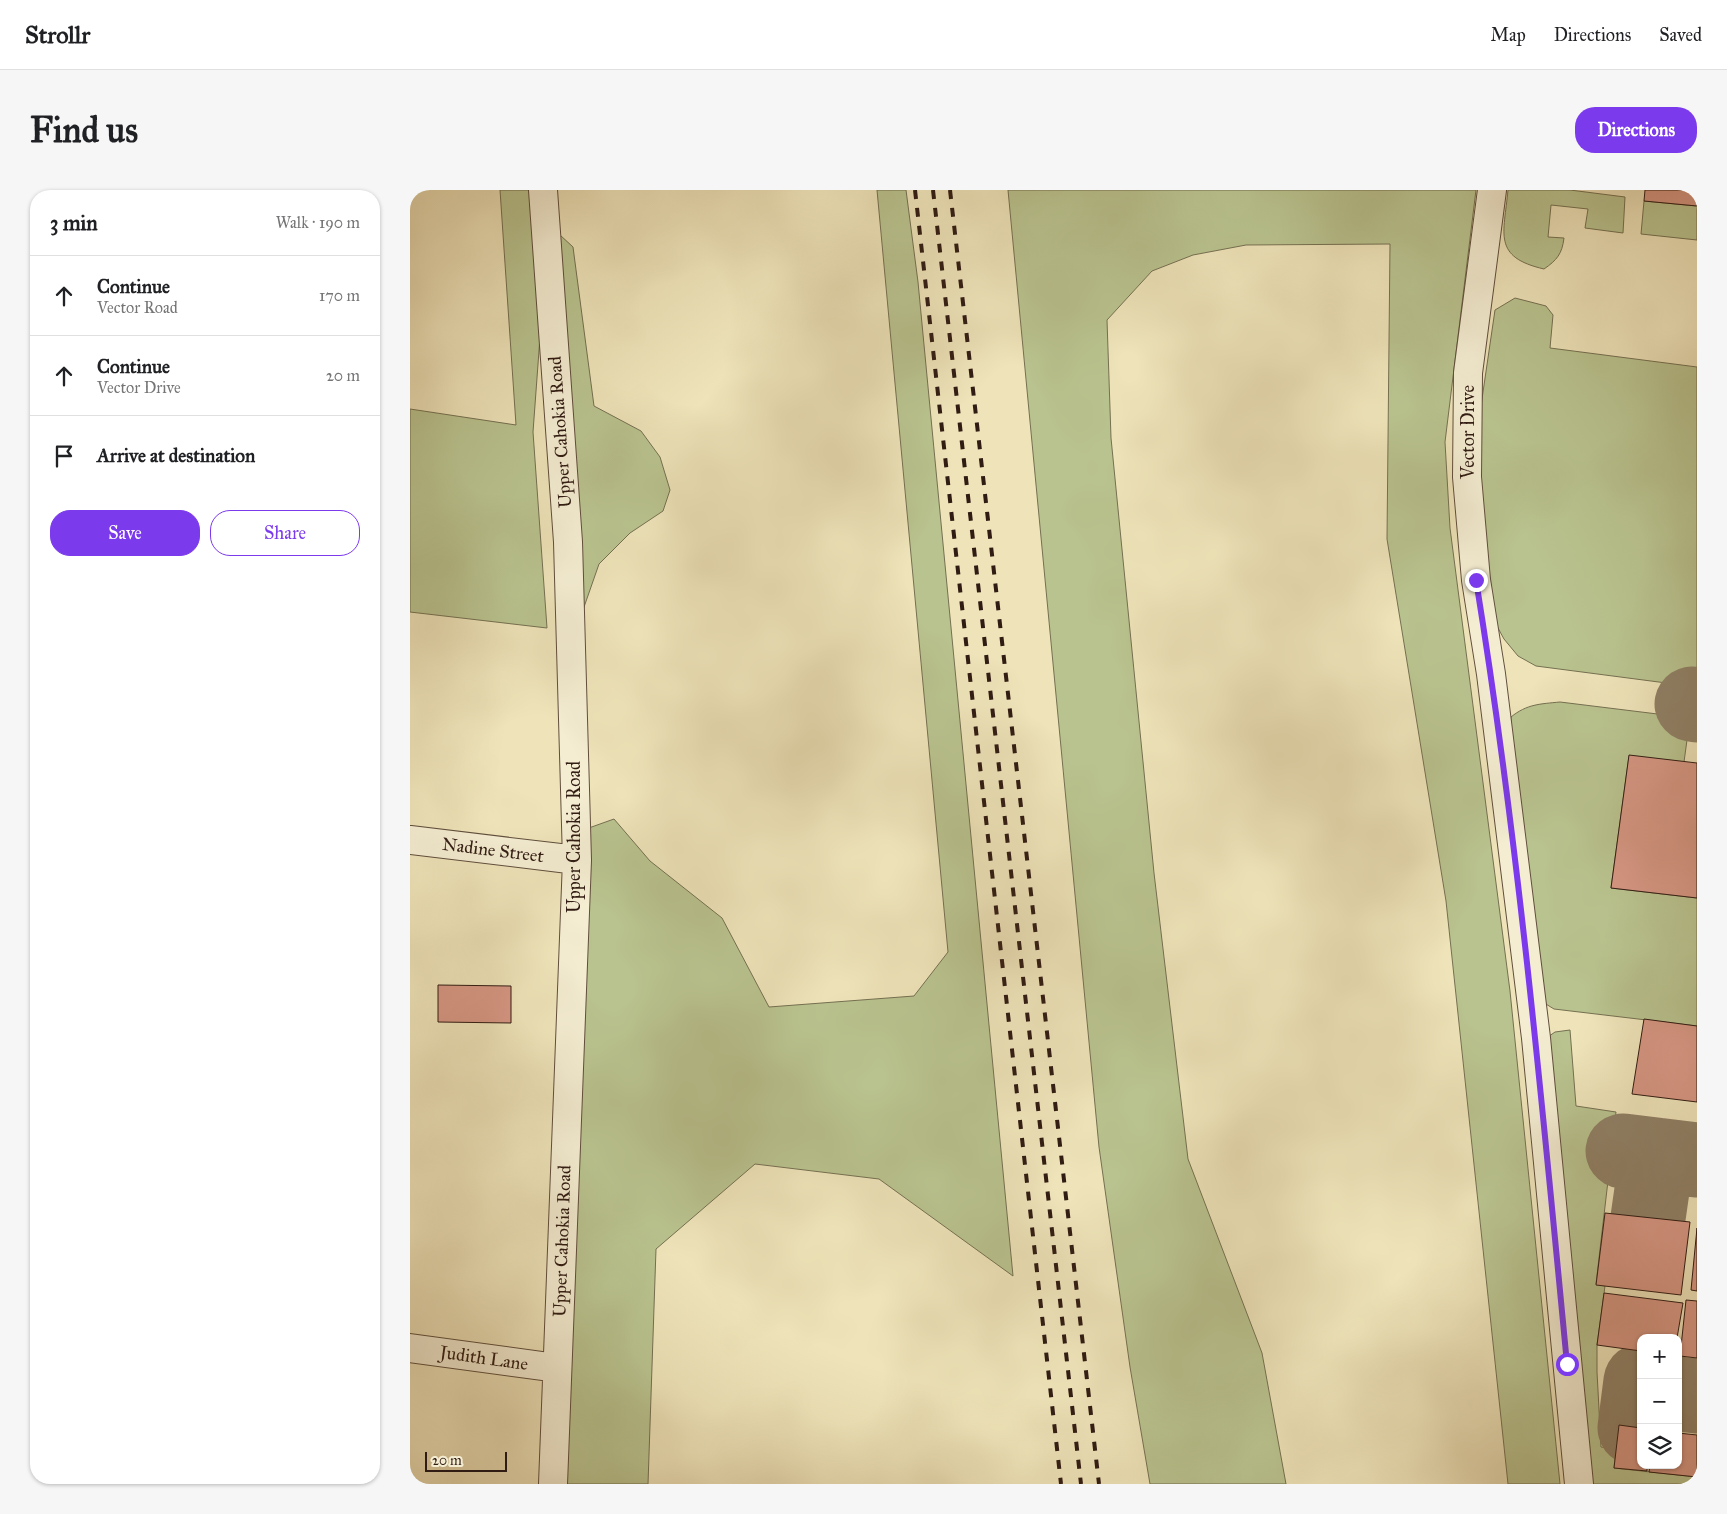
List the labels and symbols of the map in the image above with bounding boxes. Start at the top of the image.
street label: Upper Cahokia Road [544,355,576,509]
street label: Vector Drive [1457,385,1479,480]
route end [1465,569,1488,592]
street label: Upper Cahokia Road [563,761,585,913]
street label: Nadine Street [441,833,546,867]
street label: Upper Cahokia Road [548,1165,576,1317]
street label: Judith Lane [436,1341,529,1376]
route start [1556,1353,1579,1376]
scale bar [425,1449,508,1472]

